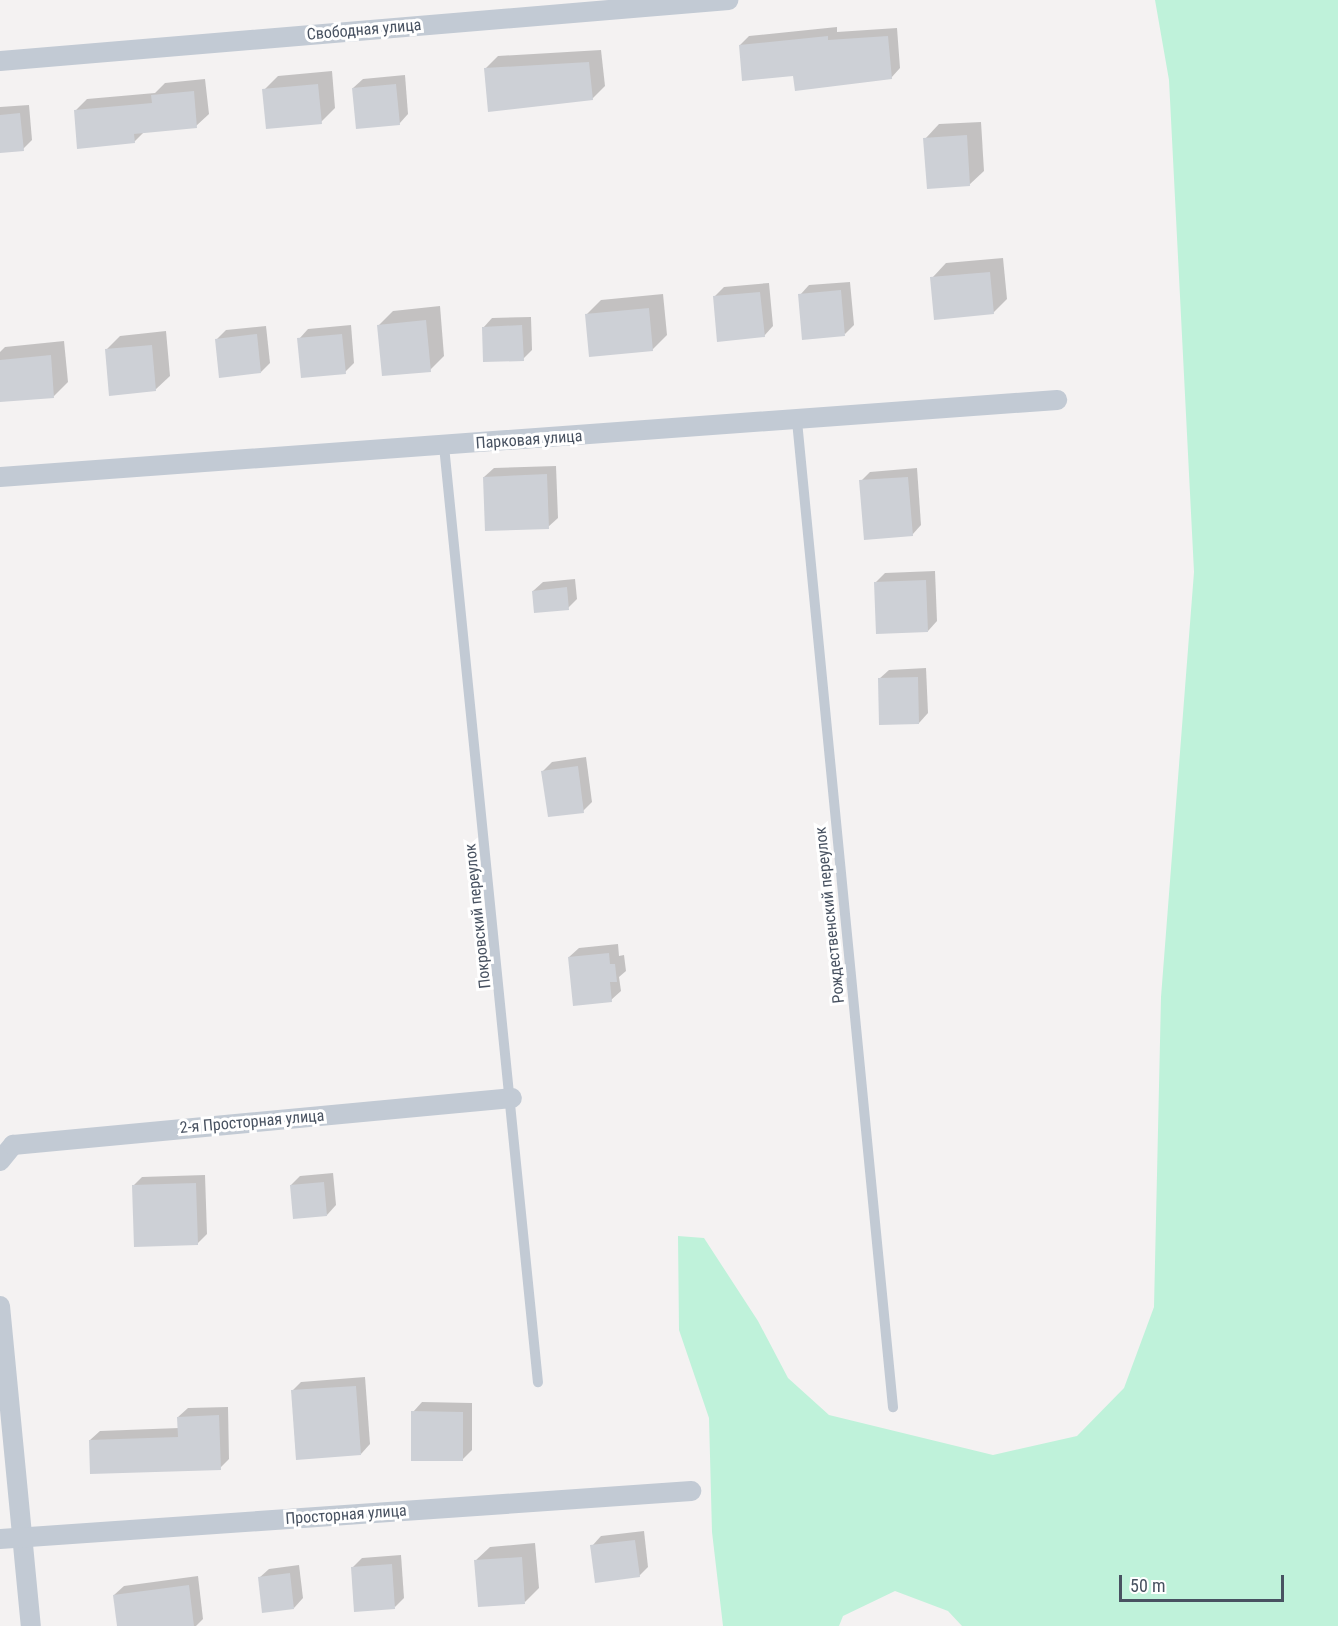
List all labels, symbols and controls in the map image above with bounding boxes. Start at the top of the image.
street label: Свободная улица [306,15,422,45]
street label: Парковая улица [475,427,583,453]
street label: Рождественский переулок [811,826,849,1004]
street label: Покровский переулок [461,842,495,990]
street label: 2-я Просторная улица [179,1106,325,1138]
street label: Просторная улица [285,1501,407,1529]
scale bar [1122,1563,1287,1601]
text: 50 m [1130,1575,1165,1596]

